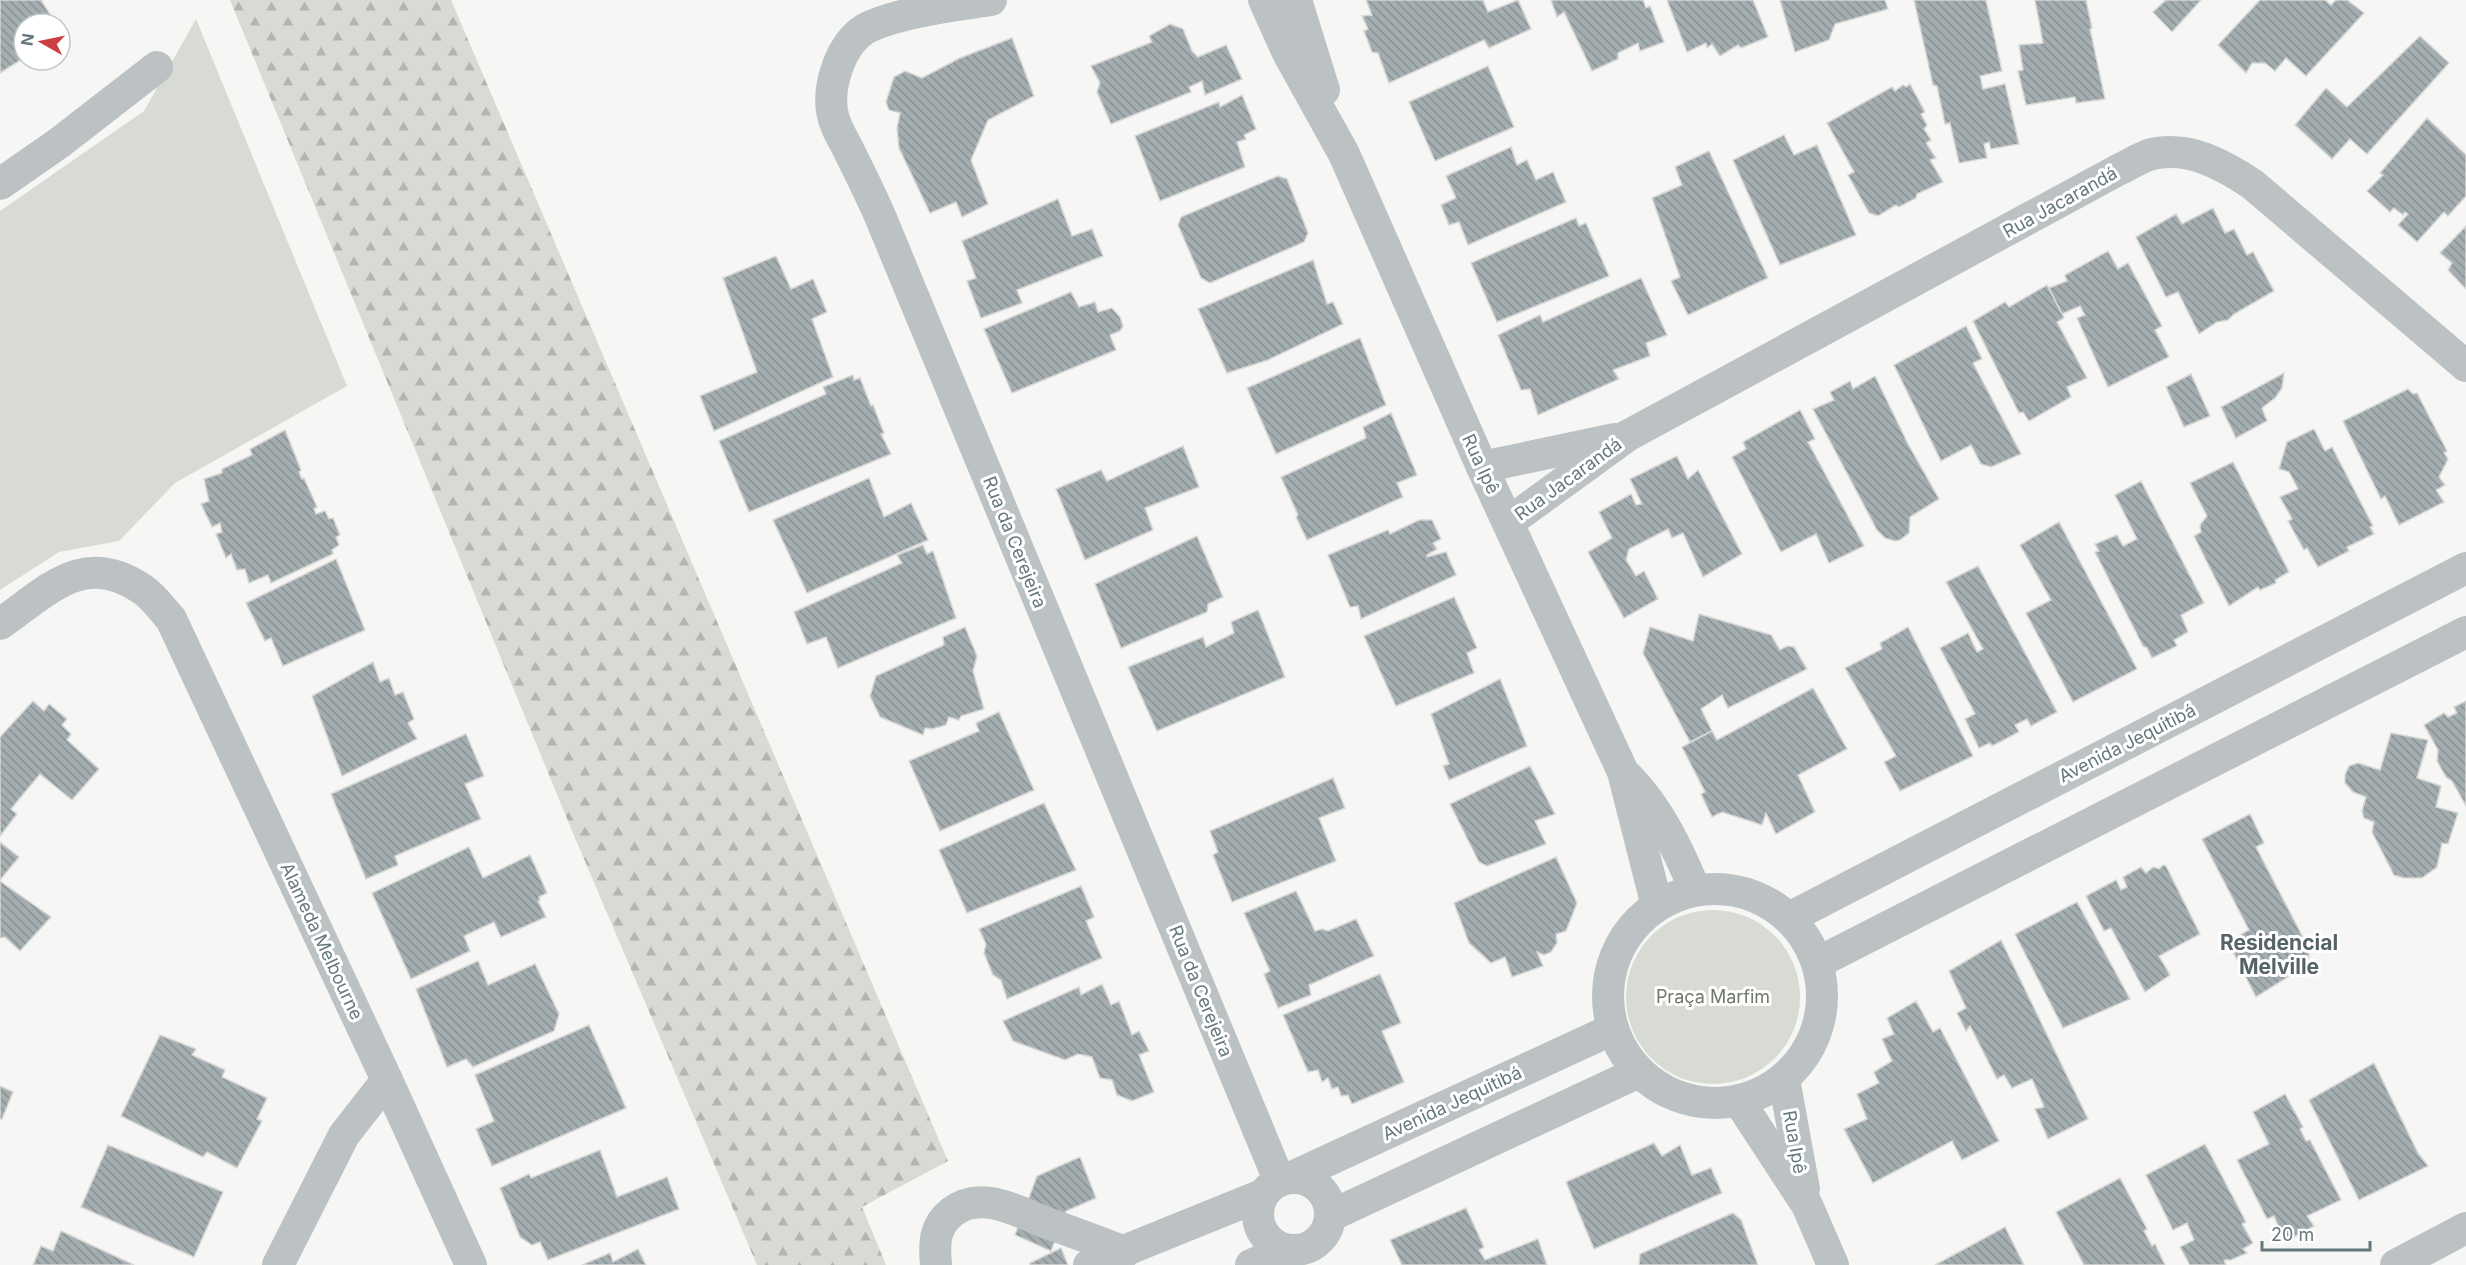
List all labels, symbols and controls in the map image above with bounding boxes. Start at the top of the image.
north arrow [12,12,72,72]
text: N [16,32,38,47]
street label: Rua Jacarandá [1999,162,2121,242]
street label: Rua Ipê [1458,431,1504,497]
street label: Rua Jacarandá [1510,433,1626,525]
street label: Rua da Cerejeira [979,473,1051,611]
street label: Avenida Jequitibá [2055,699,2199,787]
street label: Alameda Melbourne [276,859,368,1023]
street label: Rua da Cerejeira [1165,922,1237,1060]
district label: Residencial Melville [2220,930,2338,979]
park label: Praça Marfim [1656,986,1770,1007]
street label: Avenida Jequitibá [1379,1062,1525,1144]
street label: Rua Ipê [1779,1109,1811,1175]
scale bar [2262,1214,2370,1252]
text: 20 m [2271,1224,2314,1245]

